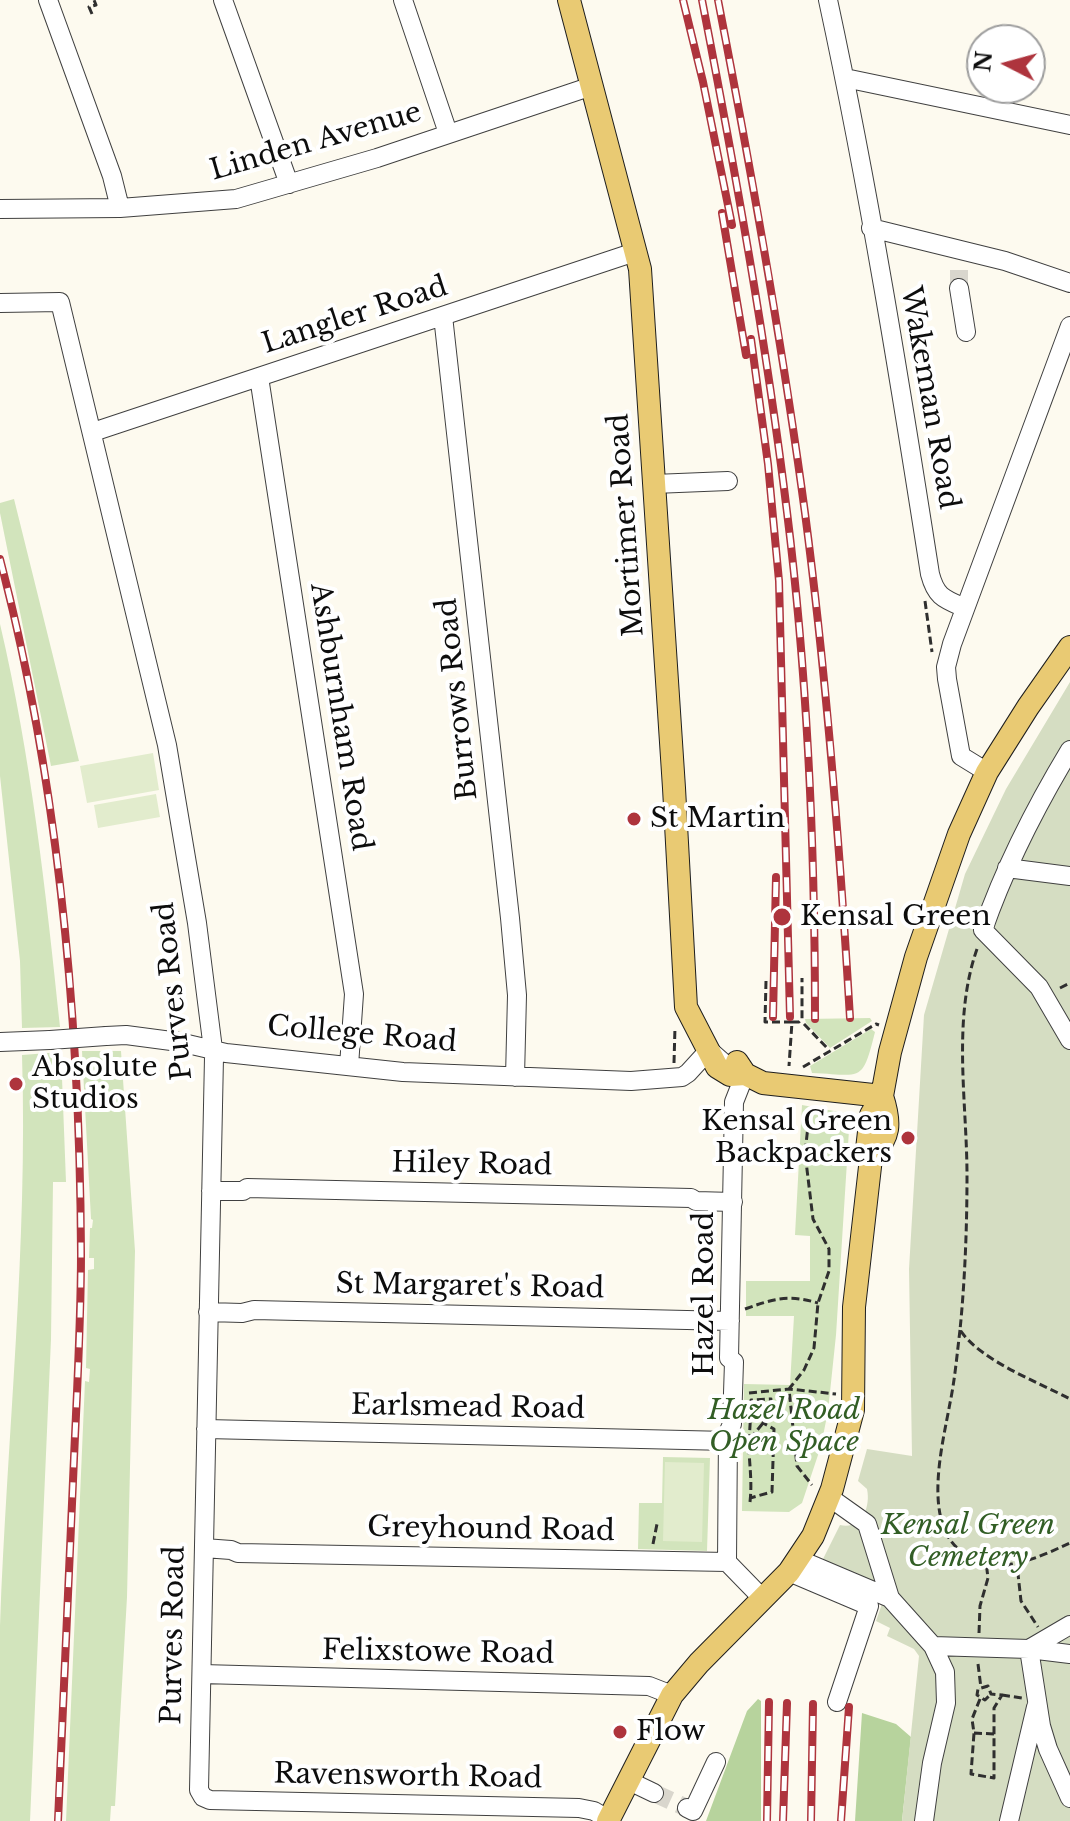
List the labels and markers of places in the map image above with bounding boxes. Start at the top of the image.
place label: St Martin [650,802,785,836]
marker: St Martin [625,810,643,828]
place label: Kensal Green [800,900,991,934]
marker: Kensal Green [771,906,793,928]
place label: Absolute Studios [32,1051,157,1117]
marker: Absolute Studios [7,1075,25,1093]
place label: Kensal Green Backpackers [701,1105,892,1171]
marker: Kensal Green Backpackers [899,1129,917,1147]
place label: Flow [636,1715,705,1749]
marker: Flow [611,1723,629,1741]

